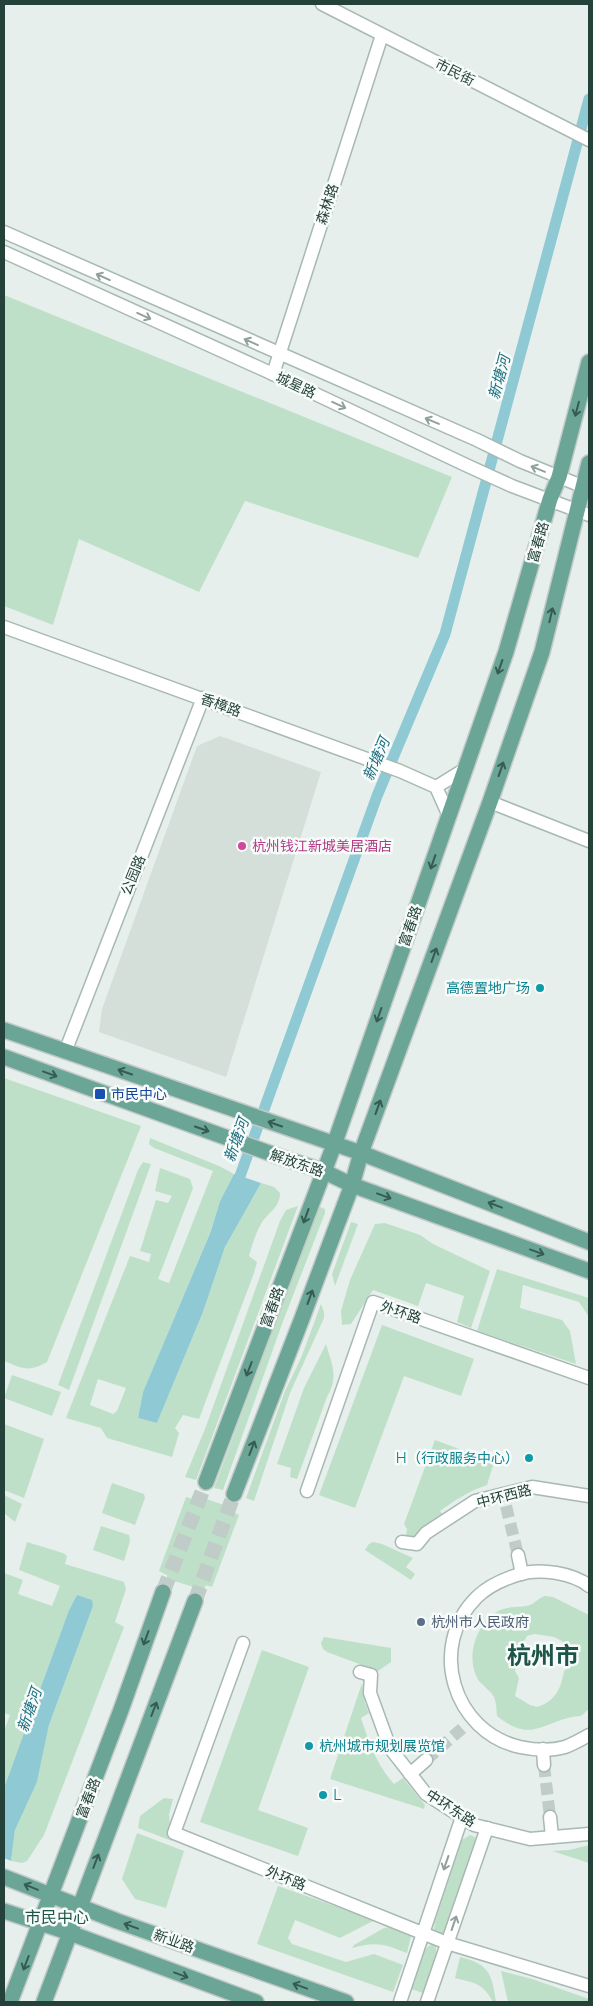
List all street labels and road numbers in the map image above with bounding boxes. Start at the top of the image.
street label: 市民街 [432,54,478,90]
street label: 森林路 [312,181,342,227]
street label: 城星路 [273,368,319,402]
street label: 富春路 [524,519,552,565]
street label: 香樟路 [198,689,244,721]
street label: 公园路 [117,852,149,898]
street label: 富春路 [395,903,425,949]
street label: 解放东路 [268,1145,326,1181]
street label: 富春路 [256,1284,288,1330]
street label: 外环路 [378,1297,424,1327]
street label: 中环西路 [475,1480,533,1512]
street label: 富春路 [72,1775,104,1821]
street label: 中环东路 [423,1785,479,1831]
street label: 外环路 [263,1862,309,1894]
street label: 新业路 [151,1925,197,1957]

